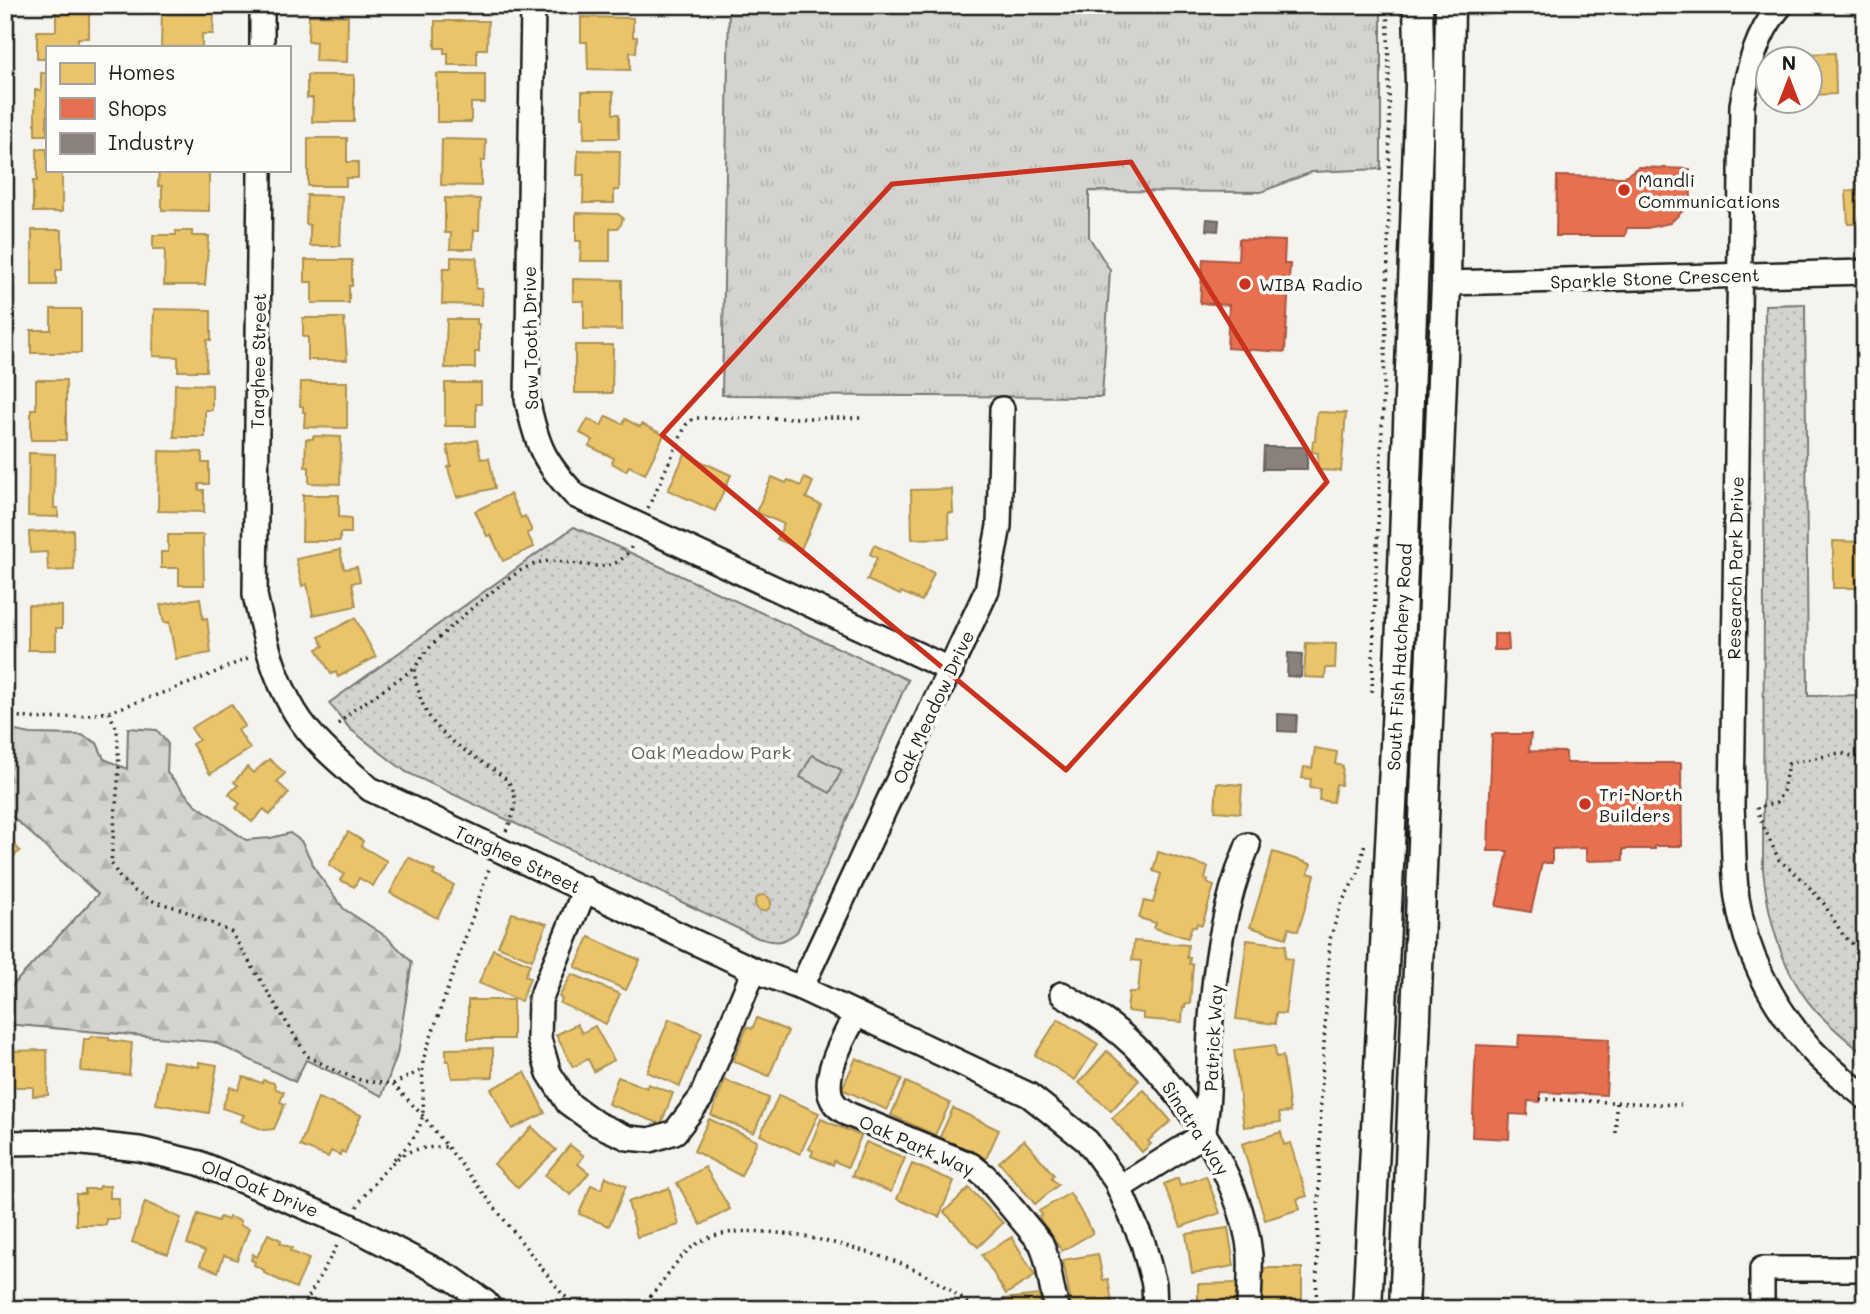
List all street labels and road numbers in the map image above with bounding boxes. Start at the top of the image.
street label: Sparkle Stone Crescent [1550,262,1760,294]
street label: Saw Tooth Drive [517,266,543,410]
street label: Targhee Street [245,293,271,429]
street label: Research Park Drive [1721,476,1749,660]
street label: South Fish Hatchery Road [1381,543,1417,771]
street label: Oak Meadow Drive [887,626,979,788]
street label: Targhee Street [451,819,585,899]
street label: Patrick Way [1198,984,1228,1092]
street label: Sinatra Way [1157,1077,1235,1179]
street label: Oak Park Way [856,1109,978,1181]
street label: Old Oak Drive [198,1154,322,1222]

